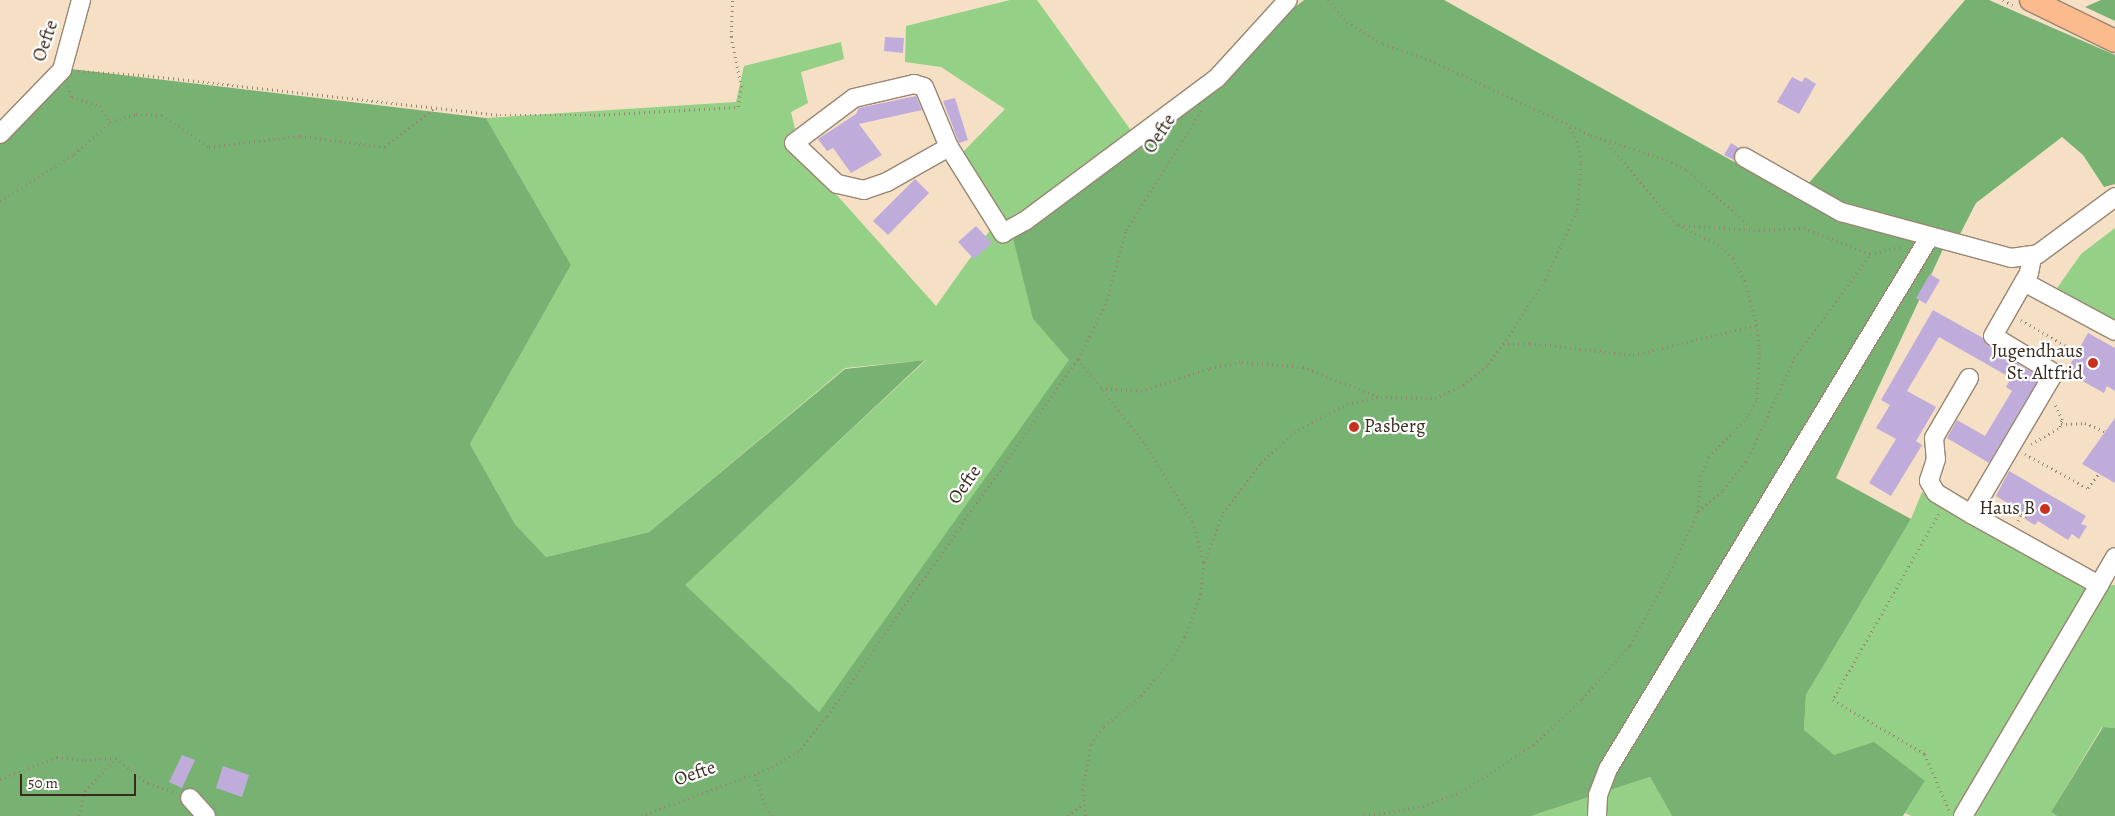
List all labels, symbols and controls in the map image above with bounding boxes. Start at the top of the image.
street label: Oefte [28,17,64,65]
street label: Oefte [1139,110,1181,158]
place label: Jugendhaus St. Altfrid [1992,341,2083,385]
marker: Jugendhaus St. Altfrid [2087,357,2099,369]
place label: Pasberg [1364,416,1426,438]
marker: Pasberg [1348,421,1360,433]
street label: Oefte [943,461,987,509]
place label: Haus B [1979,498,2035,520]
marker: Haus B [2039,503,2051,515]
street label: Oefte [671,756,719,792]
scale bar [22,764,139,796]
text: 50 m [28,773,58,793]

